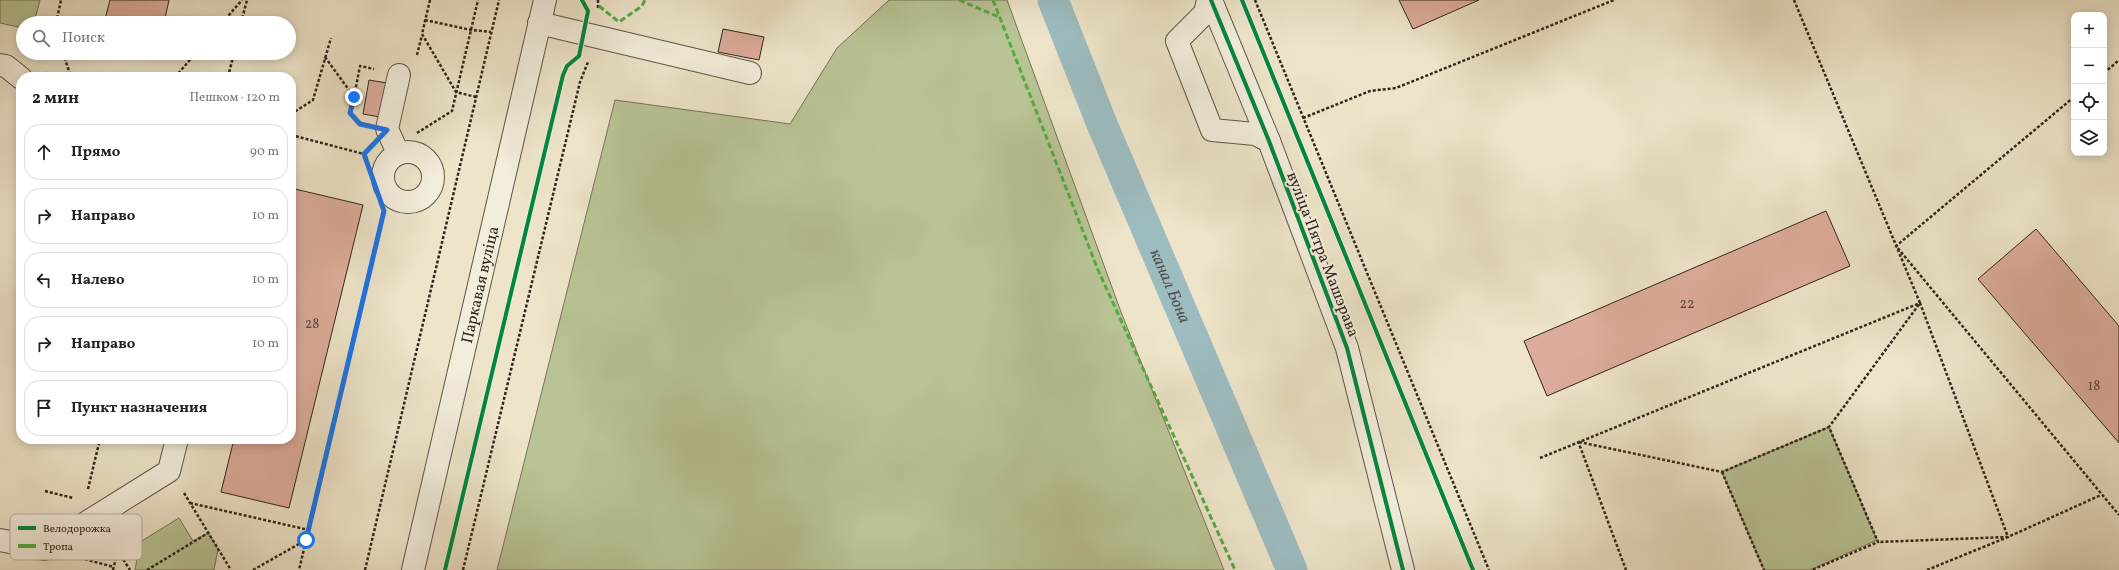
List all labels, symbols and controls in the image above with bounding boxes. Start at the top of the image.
map controls [2071,12,2107,156]
button: + [2071,12,2107,48]
search box [16,16,296,60]
icon: search [30,27,52,49]
text: Поиск [62,28,105,49]
button: − [2071,48,2107,84]
button: locate [2071,84,2107,120]
text: 2 мин [32,87,79,110]
route end [345,88,363,106]
text: Пешком · 120 m [189,89,280,107]
button: layers [2071,120,2107,156]
icon: ahead [33,141,55,163]
text: Прямо [71,142,120,163]
text: 90 m [250,143,279,161]
street label: вуліца Пятра Машэрава [1280,169,1364,341]
icon: right [33,205,55,227]
text: Направо [71,206,135,227]
text: 10 m [252,207,279,225]
street label: Паркавая вуліца [457,224,505,346]
water label: канал Бона [1143,245,1196,327]
icon: left [33,269,55,291]
text: Налево [71,270,125,291]
text: 10 m [252,271,279,289]
house number: 22 [1679,295,1695,314]
house number: 28 [305,315,319,334]
icon: right [33,333,55,355]
text: Направо [71,334,135,355]
text: 10 m [252,335,279,353]
house number: 18 [2088,377,2100,396]
icon: arrive [33,397,55,419]
text: Пункт назначения [71,398,207,419]
legend [10,514,142,560]
text: Велодорожка [43,522,112,537]
route start [297,531,315,549]
text: Тропа [43,540,74,555]

